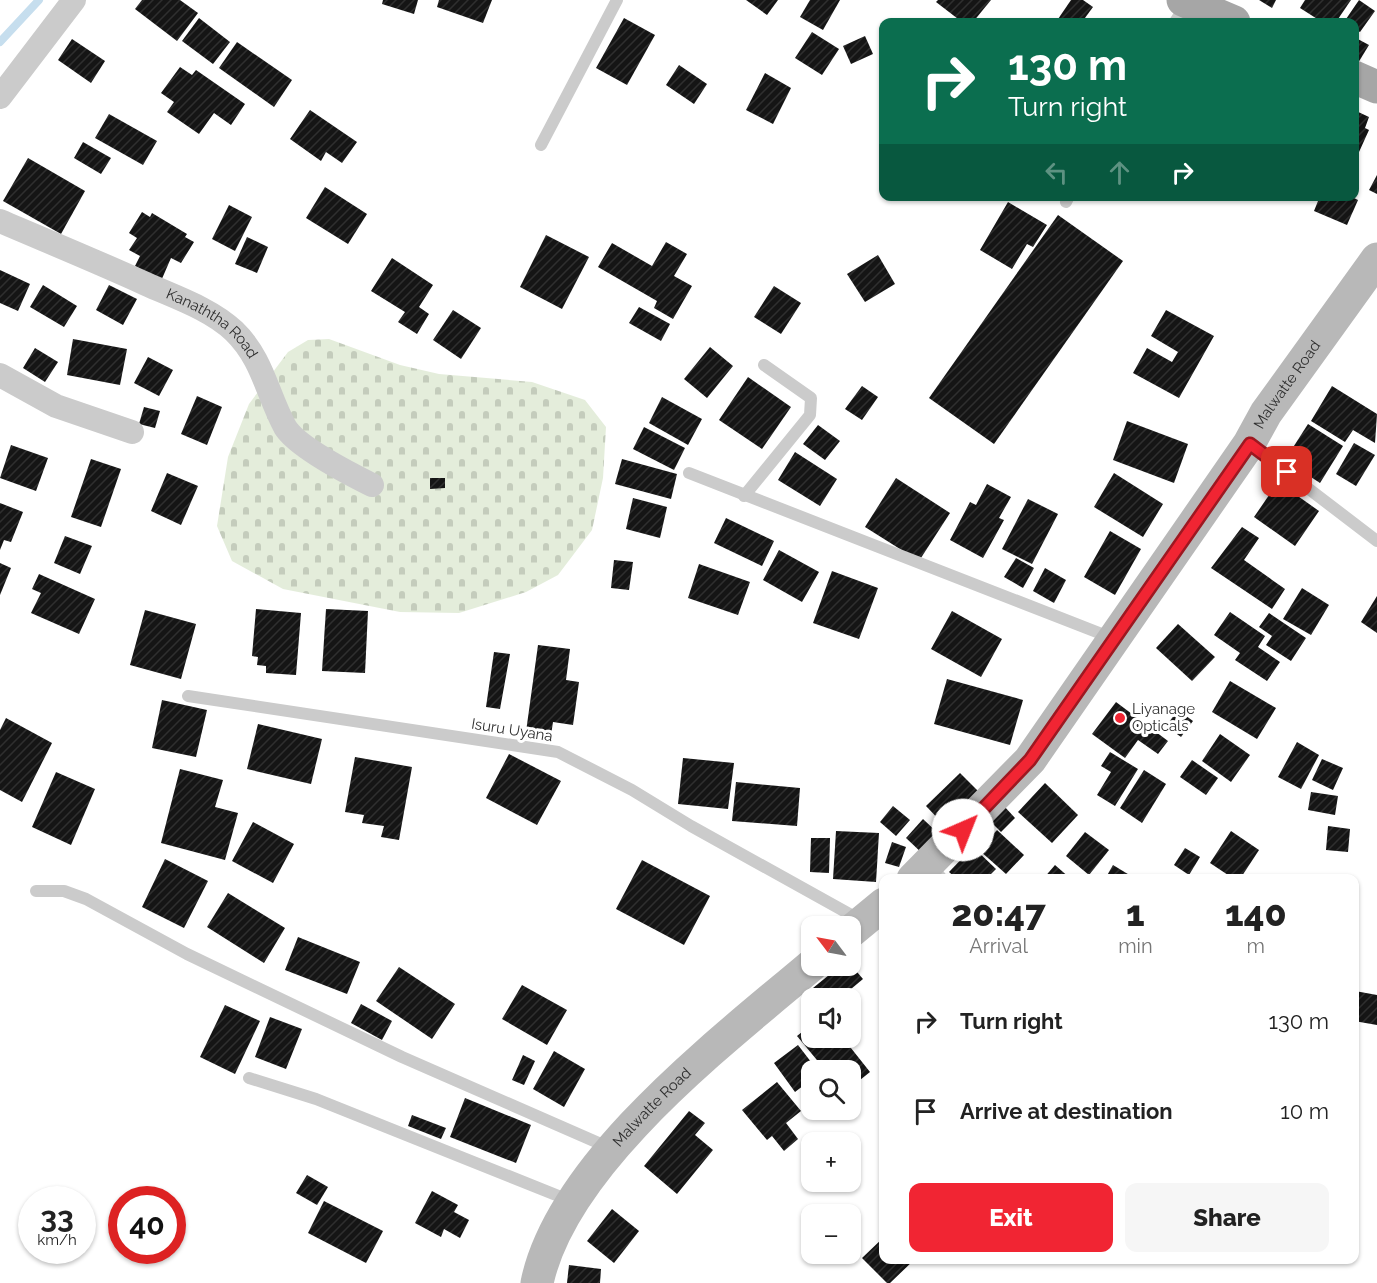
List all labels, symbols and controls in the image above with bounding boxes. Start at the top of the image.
text: 130 m [1008,41,1127,90]
icon: right [909,42,987,120]
text: Turn right [1008,91,1127,122]
icon: left [1040,156,1073,189]
icon: ahead [1103,156,1136,189]
icon: right [1166,156,1199,189]
street label: Kanaththa Road [163,285,262,362]
street label: Malwatte Road [1250,337,1324,432]
pin [1261,446,1312,497]
icon: arrive [1270,455,1303,488]
place label: Liyanage Opticals [1132,700,1195,735]
marker: Liyanage Opticals [1113,711,1127,725]
street label: Isuru Uyana [470,715,554,745]
position arrow [931,798,995,862]
text: 20:47 [951,892,1046,934]
text: 1 [1126,892,1145,934]
text: 140 [1225,892,1287,934]
north arrow [801,916,861,976]
map controls [801,916,861,1264]
text: Arrival [969,934,1028,958]
text: min [1118,934,1153,958]
text: m [1247,934,1265,958]
button: sound [801,988,861,1048]
icon: right [909,1005,942,1038]
text: Turn right [960,1008,1063,1034]
text: 130 m [1269,1008,1329,1034]
button: search [801,1060,861,1120]
street label: Malwatte Road [609,1064,695,1150]
icon: arrive [909,1095,942,1128]
text: Arrive at destination [960,1098,1173,1124]
text: 10 m [1280,1098,1329,1124]
button: + [801,1132,861,1192]
button: Exit [909,1183,1113,1252]
button: Share [1125,1183,1329,1252]
speed limit sign: 40 [108,1186,186,1264]
text: 33 [40,1200,74,1235]
button: − [801,1204,861,1264]
text: km/h [37,1231,77,1249]

